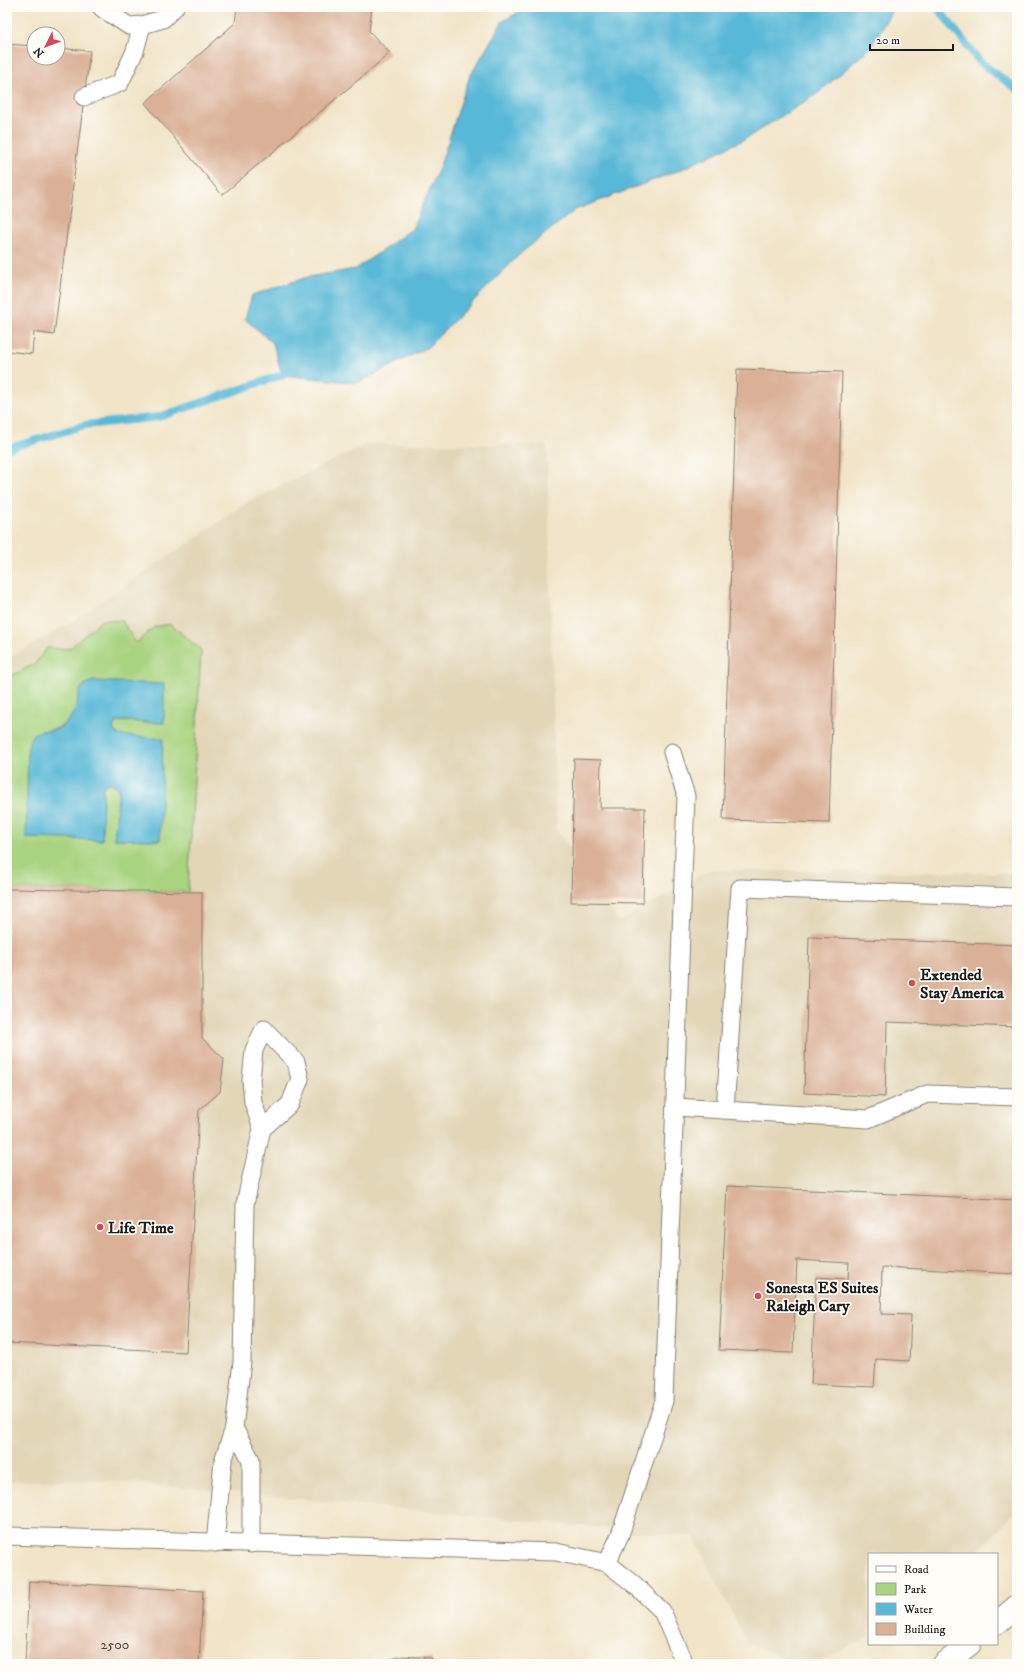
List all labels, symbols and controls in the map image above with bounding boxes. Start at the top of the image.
north arrow [26,26,66,66]
scale bar [870,26,953,52]
text: 20 m [876,33,900,48]
text: N [31,44,48,60]
place label: Extended Stay America [920,965,1005,1003]
marker: Extended Stay America [907,978,917,988]
place label: Life Time [108,1218,174,1238]
marker: Life Time [95,1222,105,1232]
place label: Sonesta ES Suites Raleigh Cary [766,1278,879,1316]
marker: Sonesta ES Suites Raleigh Cary [753,1291,763,1301]
legend [868,1553,998,1645]
text: Road [904,1562,929,1577]
text: Park [904,1582,926,1597]
text: Water [903,1602,933,1617]
text: Building [904,1622,945,1637]
house number: 2500 [101,1636,129,1654]

